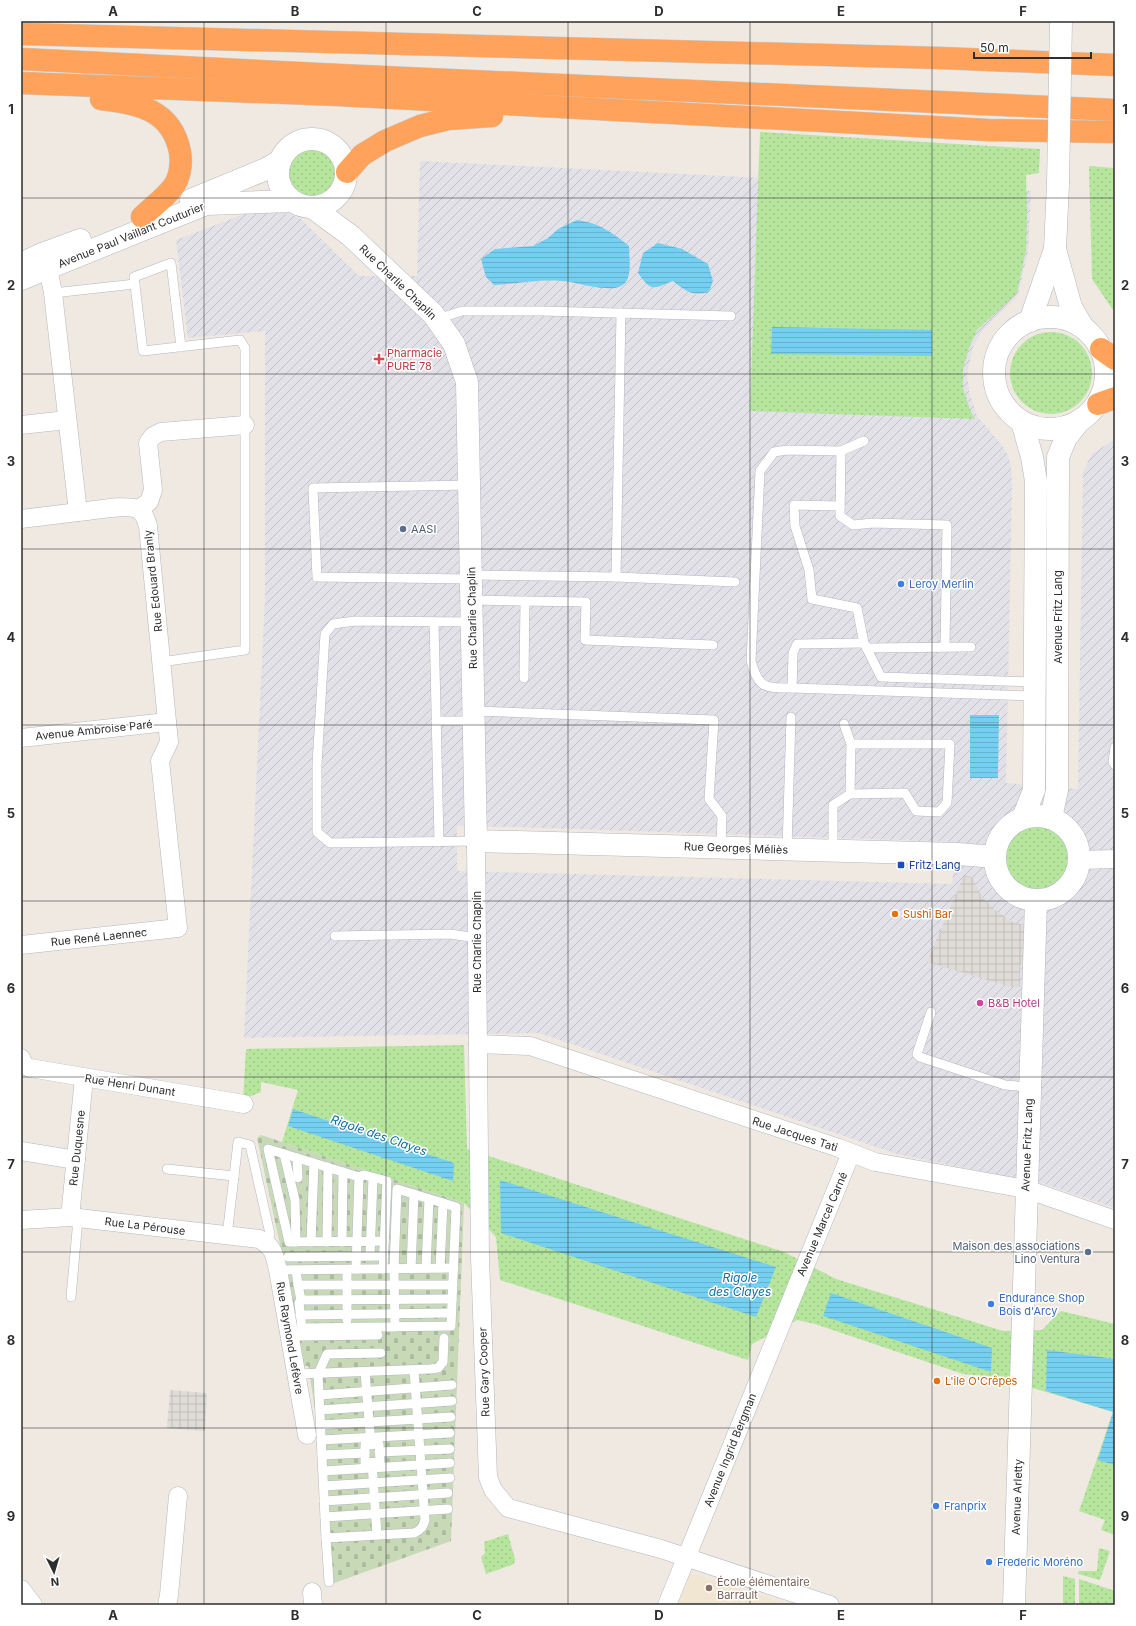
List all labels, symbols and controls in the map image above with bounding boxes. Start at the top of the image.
text: A [108,3,118,19]
text: B [291,3,300,19]
text: C [472,3,482,19]
text: D [654,3,664,19]
text: E [837,3,845,19]
text: F [1019,3,1027,19]
scale bar [974,34,1091,60]
text: 50 m [980,40,1009,55]
text: 1 [8,101,14,117]
text: 1 [1122,101,1128,117]
street label: Avenue Paul Vaillant Couturier [56,199,206,271]
street label: Rue Charlie Chaplin [356,241,440,323]
text: 2 [7,277,15,293]
text: 2 [1121,277,1129,293]
place label: Pharmacie PURE 78 [387,346,442,373]
marker: Pharmacie PURE 78 [374,354,384,364]
text: 3 [7,453,15,469]
text: 3 [1121,453,1129,469]
place label: AASI [411,522,436,536]
marker: AASI [398,524,408,534]
street label: Rue Edouard Branly [141,529,165,633]
street label: Rue Charlie Chaplin [464,567,480,669]
street label: Avenue Fritz Lang [1051,570,1065,664]
place label: Leroy Merlin [909,577,974,591]
marker: Leroy Merlin [896,579,906,589]
text: 4 [7,629,16,645]
text: 4 [1121,629,1130,645]
street label: Avenue Ambroise Paré [35,717,153,743]
text: 5 [7,805,15,821]
text: 5 [1121,805,1129,821]
street label: Rue Georges Méliès [684,839,789,857]
place label: Fritz Lang [909,858,961,872]
marker: Fritz Lang [896,860,906,870]
street label: Rue Charlie Chaplin [470,891,484,993]
place label: Sushi Bar [903,907,952,921]
marker: Sushi Bar [890,909,900,919]
street label: Rue René Laennec [50,925,148,949]
text: 6 [7,980,15,996]
text: 6 [1121,980,1129,996]
place label: B&B Hotel [988,996,1040,1010]
marker: B&B Hotel [975,998,985,1008]
street label: Rue Henri Dunant [84,1071,177,1099]
street label: Avenue Fritz Lang [1018,1098,1036,1192]
street label: Rue Duquesne [66,1110,88,1186]
water label: Rigole des Clayes [329,1111,429,1159]
street label: Rue Jacques Tati [750,1114,840,1154]
text: 7 [7,1156,15,1172]
text: 7 [1121,1156,1129,1172]
street label: Avenue Marcel Carné [794,1170,850,1278]
street label: Rue La Pérouse [104,1214,186,1238]
place label: Maison des associations Lino Ventura [953,1239,1080,1266]
marker: Maison des associations Lino Ventura [1083,1247,1093,1257]
water label: Rigole des Clayes [709,1270,771,1299]
street label: Rue Raymond Lefèvre [273,1281,307,1395]
place label: Endurance Shop Bois d'Arcy [999,1291,1085,1318]
marker: Endurance Shop Bois d'Arcy [986,1299,996,1309]
street label: Rue Gary Cooper [475,1327,493,1417]
text: 8 [7,1332,15,1348]
text: 8 [1121,1332,1129,1348]
place label: L'ile O'Crêpes [945,1374,1018,1388]
marker: L'ile O'Crêpes [932,1376,942,1386]
street label: Avenue Ingrid Bergman [701,1391,759,1509]
street label: Avenue Arletty [1009,1459,1025,1535]
place label: Franprix [944,1499,987,1513]
marker: Franprix [931,1501,941,1511]
text: 9 [7,1508,15,1524]
text: 9 [1121,1508,1129,1524]
north arrow [34,1552,74,1592]
place label: Frederic Moréno [997,1555,1083,1569]
marker: Frederic Moréno [984,1557,994,1567]
text: N [50,1575,60,1589]
place label: École élémentaire Barrault [717,1575,810,1602]
marker: École élémentaire Barrault [704,1583,714,1593]
text: A [108,1607,118,1623]
text: B [291,1607,300,1623]
text: C [472,1607,482,1623]
text: D [654,1607,664,1623]
text: E [837,1607,845,1623]
text: F [1019,1607,1027,1623]

